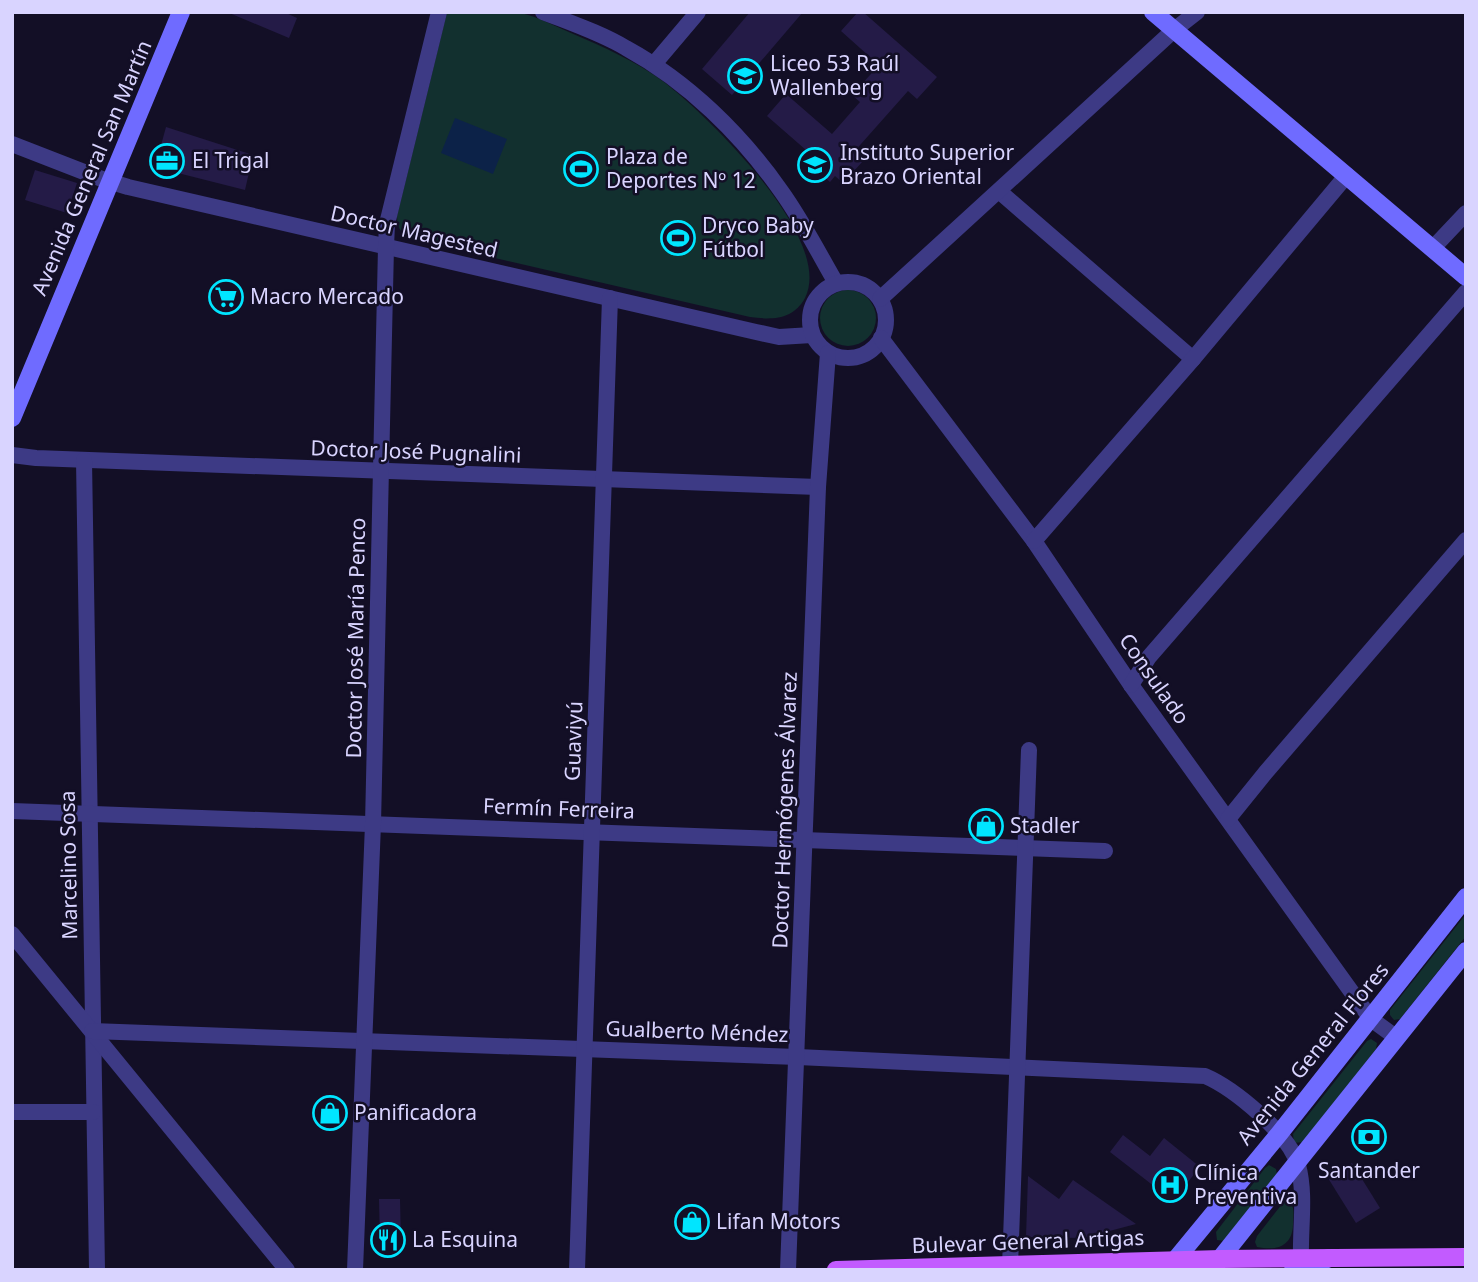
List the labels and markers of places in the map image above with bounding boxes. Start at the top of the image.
place label: Liceo 53 Raúl Wallenberg [770,49,899,101]
school or university icon: Liceo 53 Raúl Wallenberg [726,57,764,95]
place label: Instituto Superior Brazo Oriental [840,138,1015,190]
office icon: El Trigal [148,142,186,180]
place label: Plaza de Deportes Nº 12 [606,142,756,194]
place label: El Trigal [192,146,269,174]
school or university icon: Instituto Superior Brazo Oriental [796,146,834,184]
sports icon: Plaza de Deportes Nº 12 [562,150,600,188]
place label: Dryco Baby Fútbol [702,211,814,263]
sports icon: Dryco Baby Fútbol [659,219,697,257]
supermarket icon: Macro Mercado [207,278,245,316]
place label: Macro Mercado [250,282,404,310]
shop icon: Stadler [967,807,1005,845]
place label: Stadler [1010,811,1080,839]
shop icon: Panificadora [311,1094,349,1132]
place label: Panificadora [354,1098,477,1126]
bank icon: Santander [1350,1118,1388,1156]
place label: Santander [1318,1156,1420,1184]
place label: Clínica Preventiva [1194,1158,1297,1210]
hospital icon: Clínica Preventiva [1151,1166,1189,1204]
shop icon: Lifan Motors [673,1203,711,1241]
place label: Lifan Motors [716,1207,841,1235]
restaurant icon: La Esquina [369,1221,407,1259]
place label: La Esquina [412,1225,518,1253]

